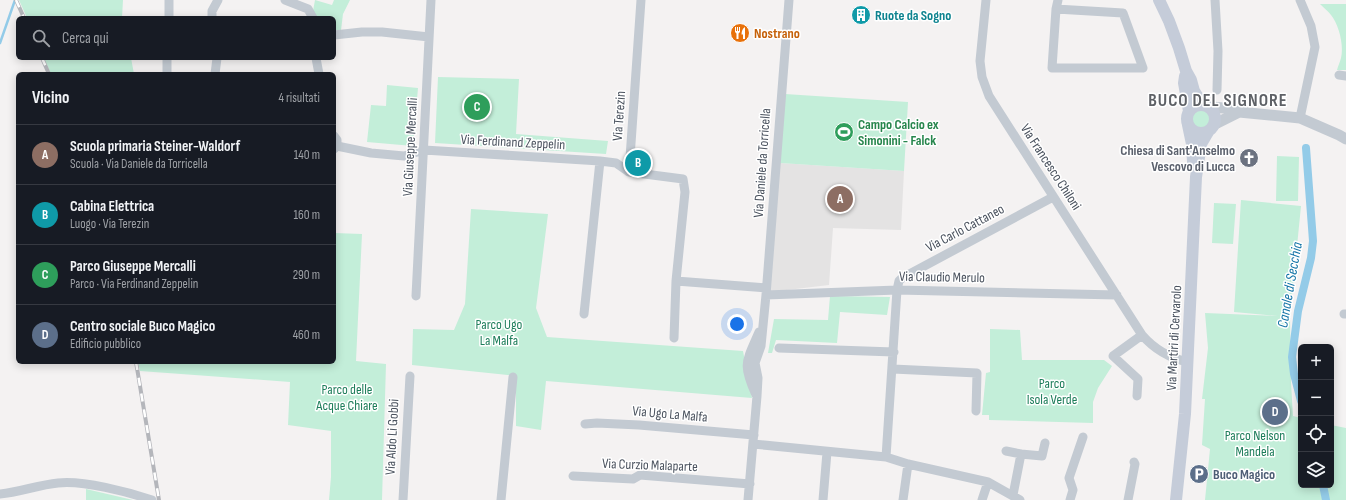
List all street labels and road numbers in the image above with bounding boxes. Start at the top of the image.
street label: Via Terezin [609,90,629,142]
street label: Via Giuseppe Mercalli [399,97,421,197]
street label: Via Daniele da Torricella [750,108,774,218]
street label: Via Francesco Chiloni [1017,121,1085,213]
street label: Via Ferdinand Zeppelin [460,131,566,153]
street label: Via Carlo Cattaneo [923,200,1007,256]
street label: Via Claudio Merulo [899,268,985,286]
street label: Via Martiri di Cervarolo [1163,285,1185,391]
street label: Via Aldo Li Gobbi [382,398,402,476]
street label: Via Ugo La Malfa [632,402,708,426]
street label: Via Curzio Malaparte [602,455,698,475]

